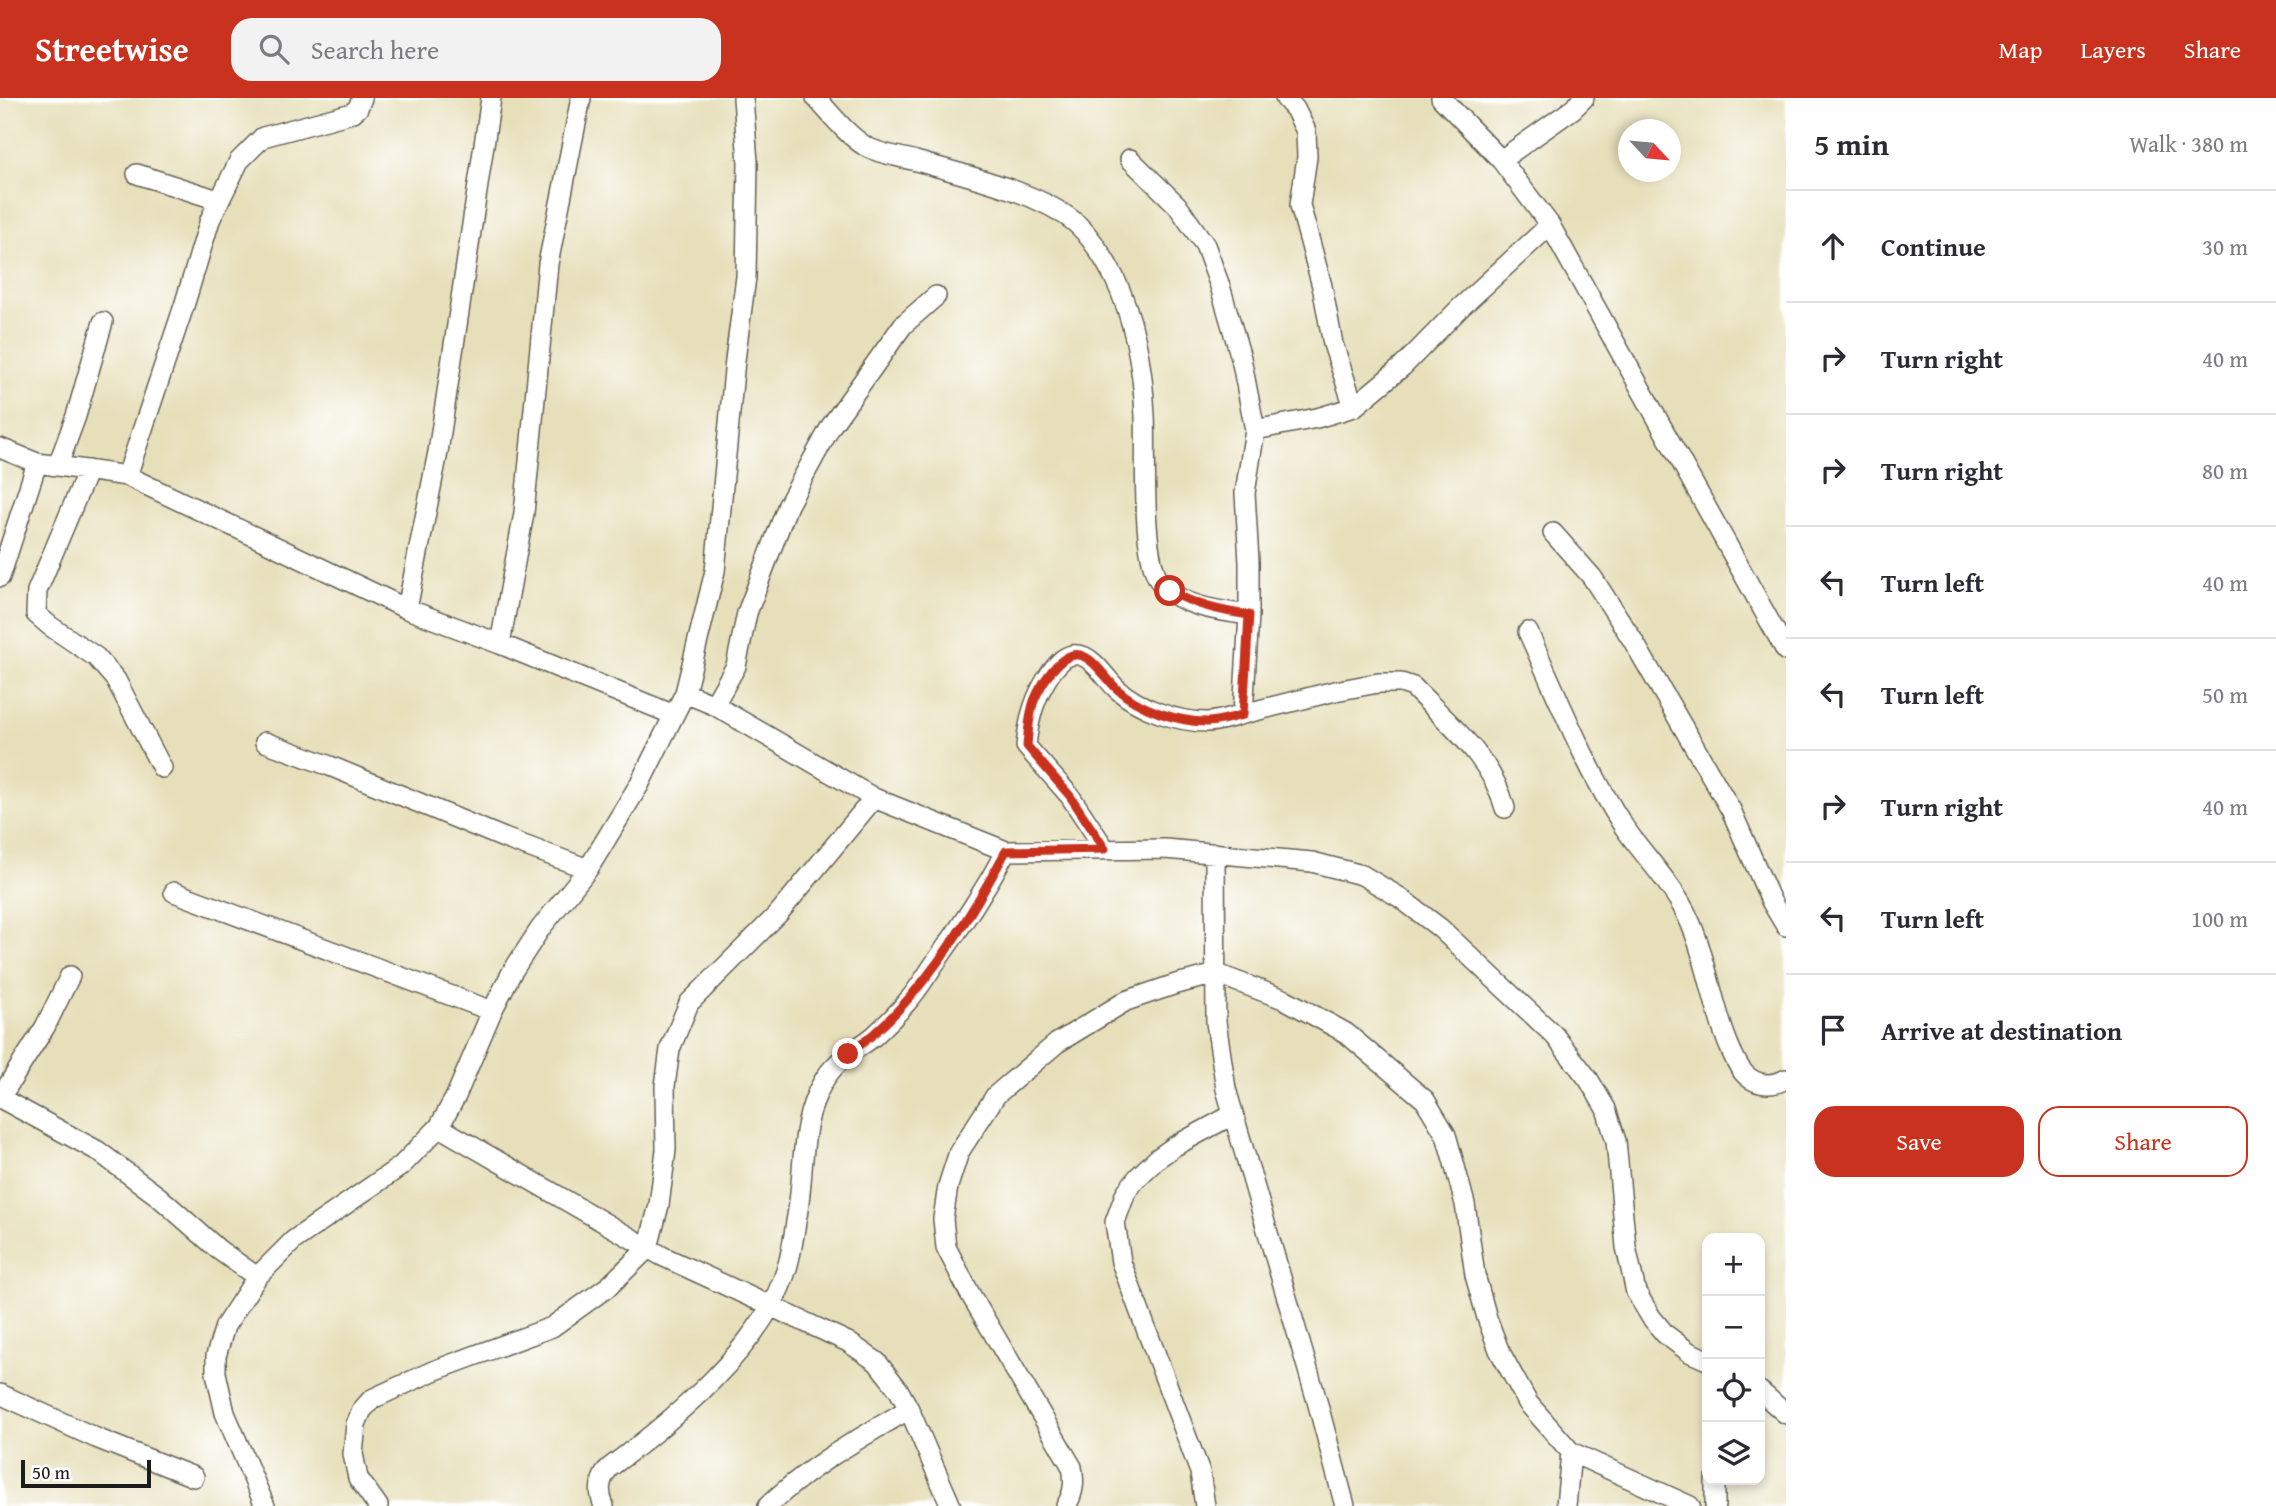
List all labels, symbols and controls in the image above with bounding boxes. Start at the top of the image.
search box [231,18,721,81]
text: Streetwise [35,25,189,73]
icon: search [255,30,293,68]
text: Search here [311,30,439,69]
text: Map [1999,32,2042,67]
text: Layers [2080,32,2146,67]
text: Share [2184,32,2241,67]
north arrow [1618,119,1681,182]
text: 5 min [1814,122,1889,166]
text: Walk · 380 m [2129,127,2248,160]
icon: ahead [1814,227,1852,265]
text: Continue [1881,227,1986,266]
text: 30 m [2202,230,2248,263]
icon: right [1814,339,1852,377]
text: Turn right [1881,339,2003,378]
text: 40 m [2202,342,2248,375]
icon: right [1814,451,1852,489]
text: Turn right [1881,451,2003,490]
text: 80 m [2202,454,2248,487]
icon: left [1814,563,1852,601]
text: Turn left [1881,563,1984,602]
text: 40 m [2202,566,2248,599]
route start [1154,575,1185,606]
icon: left [1814,675,1852,713]
text: Turn left [1881,675,1984,714]
text: 50 m [2202,678,2248,711]
icon: right [1814,787,1852,825]
text: Turn right [1881,787,2003,826]
text: 40 m [2202,790,2248,823]
icon: left [1814,899,1852,937]
text: Turn left [1881,899,1984,938]
text: 100 m [2191,902,2248,935]
icon: arrive [1814,1011,1852,1049]
text: Arrive at destination [1881,1011,2122,1050]
route end [832,1038,863,1069]
button: Save [1814,1106,2024,1177]
button: Share [2038,1106,2248,1177]
map controls [1702,1233,1765,1485]
button: + [1702,1233,1765,1296]
button: − [1702,1296,1765,1359]
button: locate [1702,1359,1765,1422]
button: layers [1702,1422,1765,1485]
scale bar [21,1457,150,1489]
text: 50 m [32,1458,70,1486]

